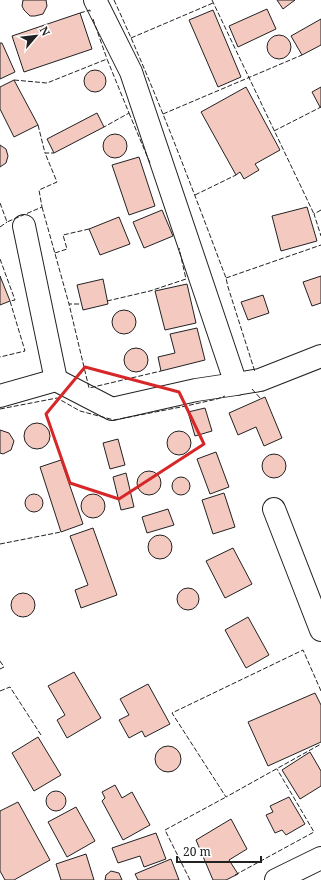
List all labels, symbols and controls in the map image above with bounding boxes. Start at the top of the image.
north arrow [16,16,56,56]
text: N [37,24,54,39]
scale bar [177,838,261,864]
text: 20 m [183,843,211,860]

